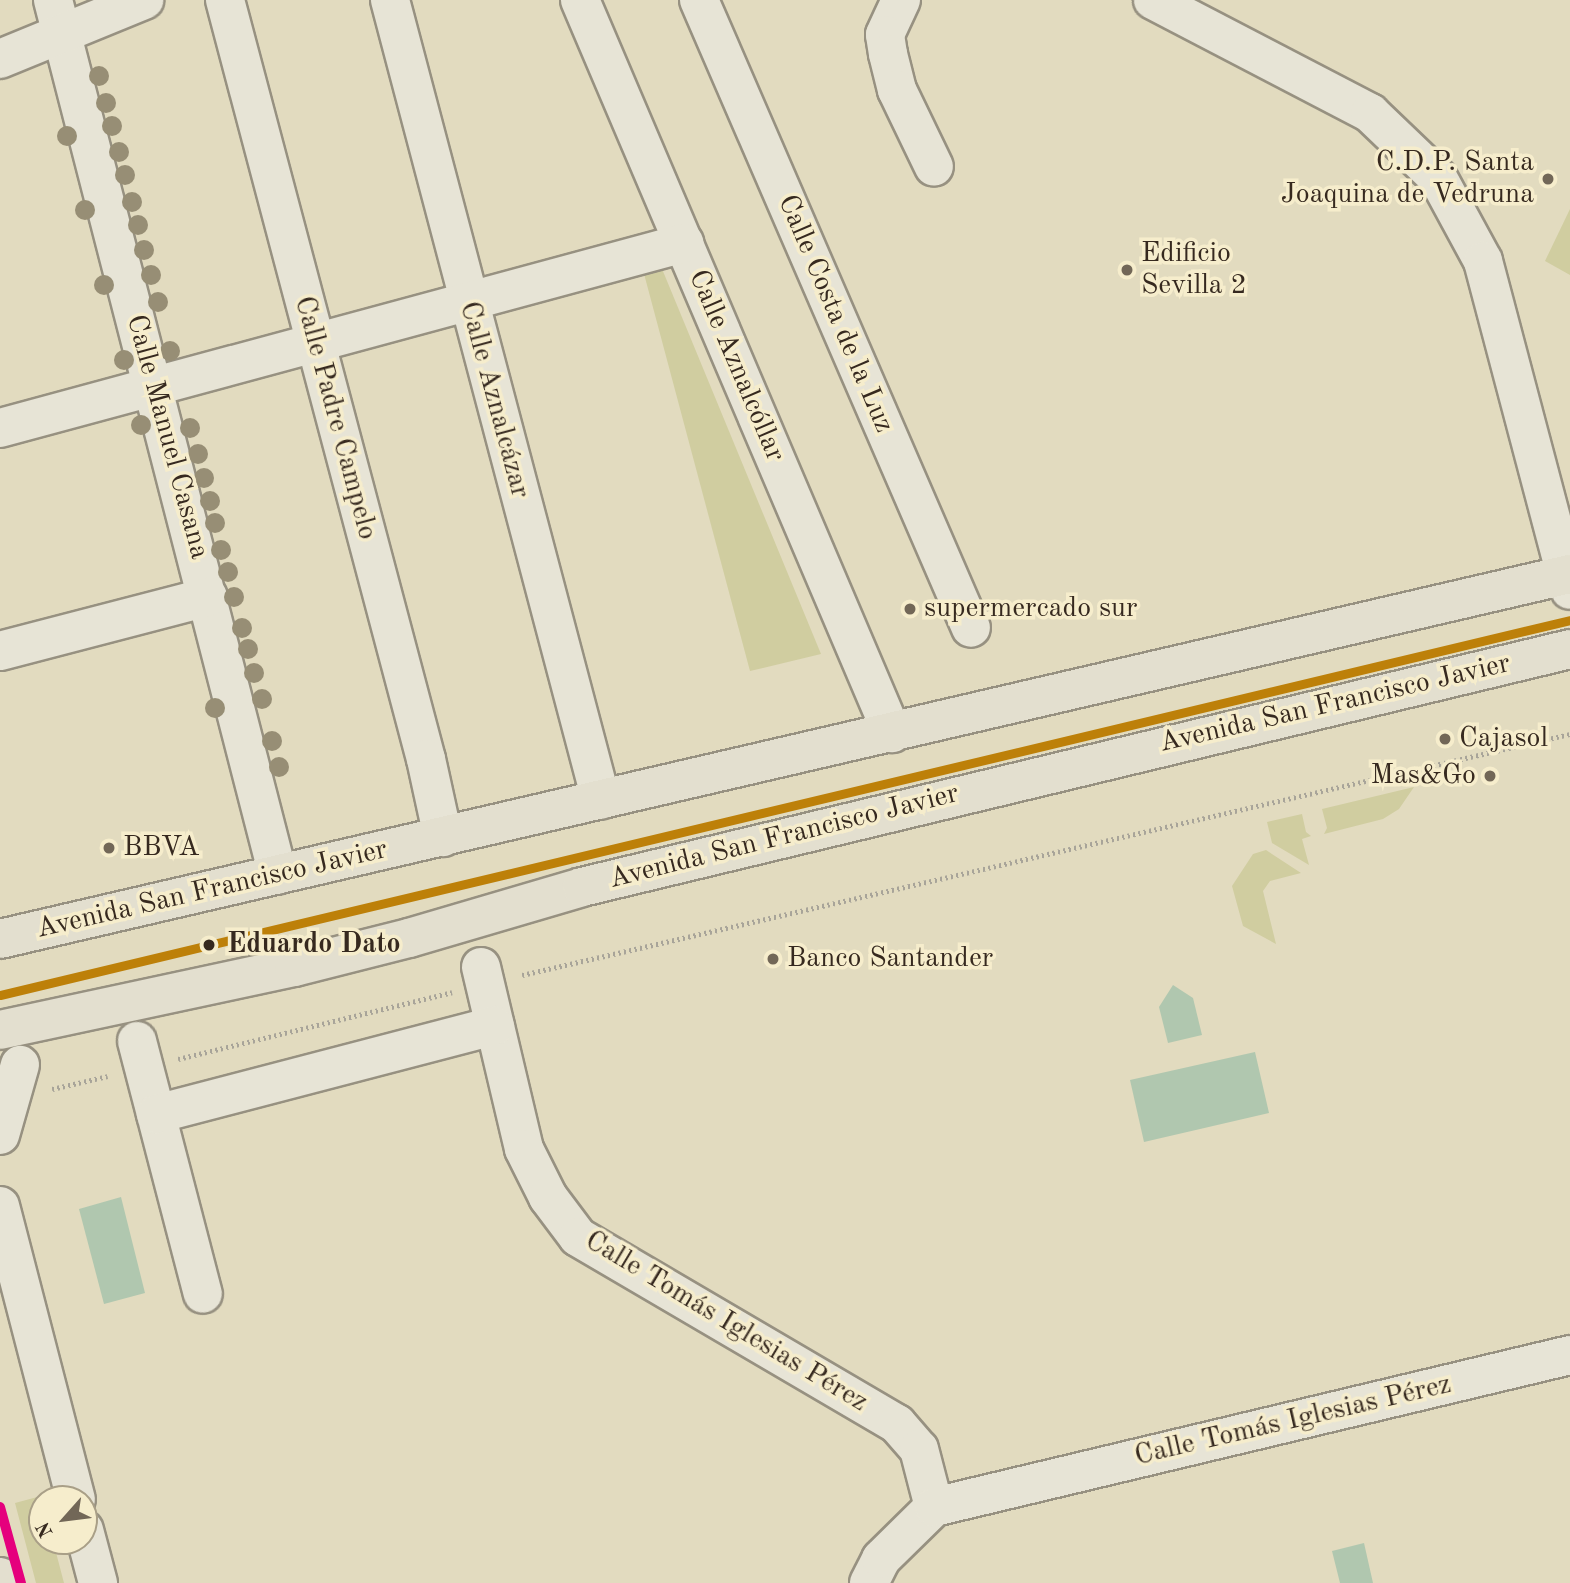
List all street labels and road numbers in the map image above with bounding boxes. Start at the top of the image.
street label: Calle Costa de la Luz [770,190,900,438]
street label: Calle Aznalcóllar [680,265,792,467]
street label: Calle Padre Campelo [286,293,384,543]
street label: Calle Aznalcázar [452,298,536,502]
street label: Calle Manuel Casana [118,311,216,563]
street label: Avenida San Francisco Javier [1156,647,1514,761]
street label: Avenida San Francisco Javier [606,777,962,897]
street label: Avenida San Francisco Javier [33,833,391,947]
street label: Calle Tomás Iglesias Pérez [579,1224,873,1420]
street label: Calle Tomás Iglesias Pérez [1132,1368,1454,1474]

